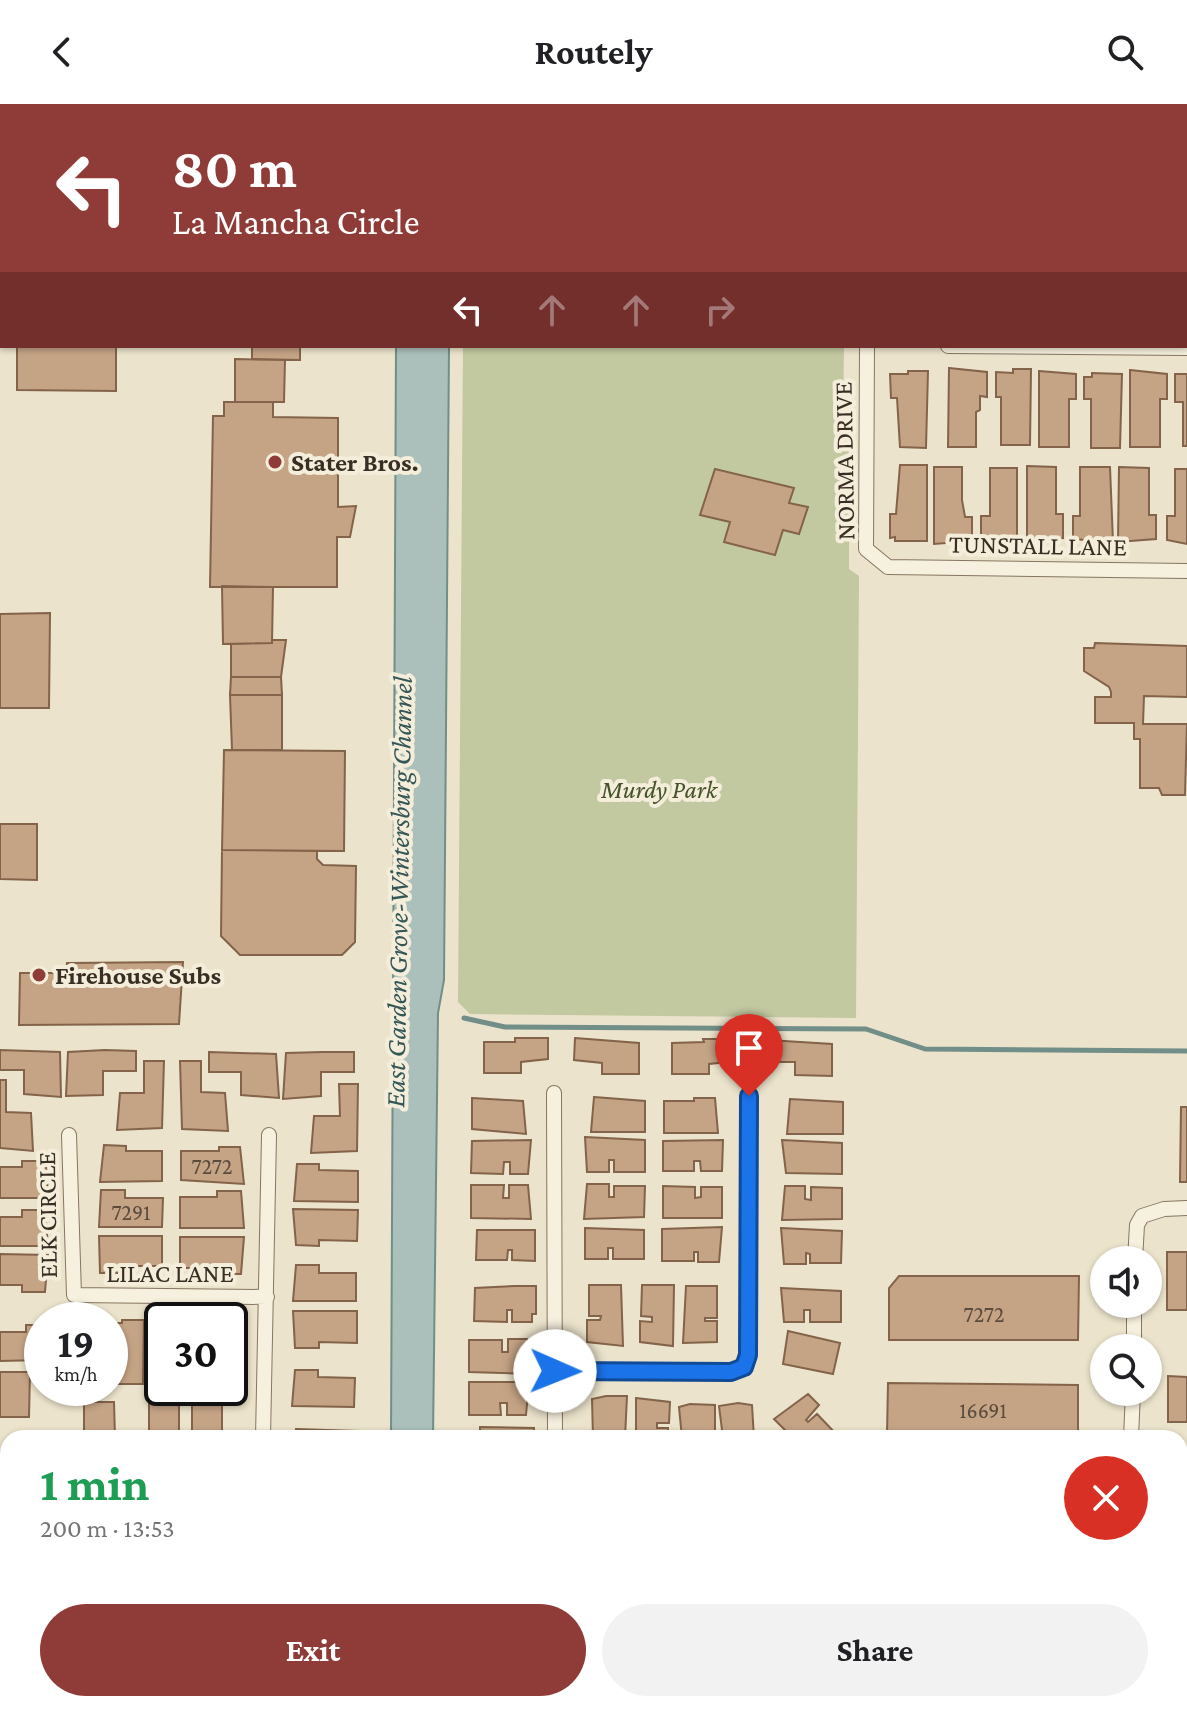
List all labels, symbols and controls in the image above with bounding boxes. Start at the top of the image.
icon: back [40,30,84,74]
icon: search [1103,30,1147,74]
text: Routely [535,32,652,72]
icon: left [40,136,144,240]
text: 80 m [172,137,297,199]
text: La Mancha Circle [172,202,420,242]
icon: left [446,288,490,332]
icon: ahead [530,288,574,332]
icon: ahead [614,288,658,332]
icon: right [698,288,742,332]
street label: NORMA DRIVE [829,381,860,541]
place label: Stater Bros. [291,448,419,477]
marker: Stater Bros. [266,453,284,471]
street label: TUNSTALL LANE [949,529,1127,562]
water label: East Garden Grove-Wintersburg Channel [379,675,418,1108]
park label: Murdy Park [600,775,719,804]
place label: Firehouse Subs [55,961,221,990]
marker: Firehouse Subs [30,966,48,984]
pin [715,1014,783,1096]
icon: arrive [727,1026,771,1070]
street label: ELK CIRCLE [32,1151,63,1279]
house number: 7272 [192,1154,232,1179]
house number: 7291 [111,1200,151,1225]
map controls [1090,1246,1162,1406]
button: sound [1090,1246,1162,1318]
street label: LILAC LANE [106,1259,234,1288]
speed limit sign: 30 [144,1302,248,1406]
house number: 7272 [964,1302,1004,1327]
text: 19 [58,1321,94,1366]
position arrow [513,1329,597,1413]
button: search [1090,1334,1162,1406]
text: km/h [54,1363,98,1385]
house number: 16691 [959,1398,1007,1423]
button: close [1064,1456,1148,1540]
text: 1 min [40,1457,149,1510]
text: 200 m · 13:53 [40,1514,175,1543]
button: Exit [40,1604,586,1696]
button: Share [602,1604,1148,1696]

